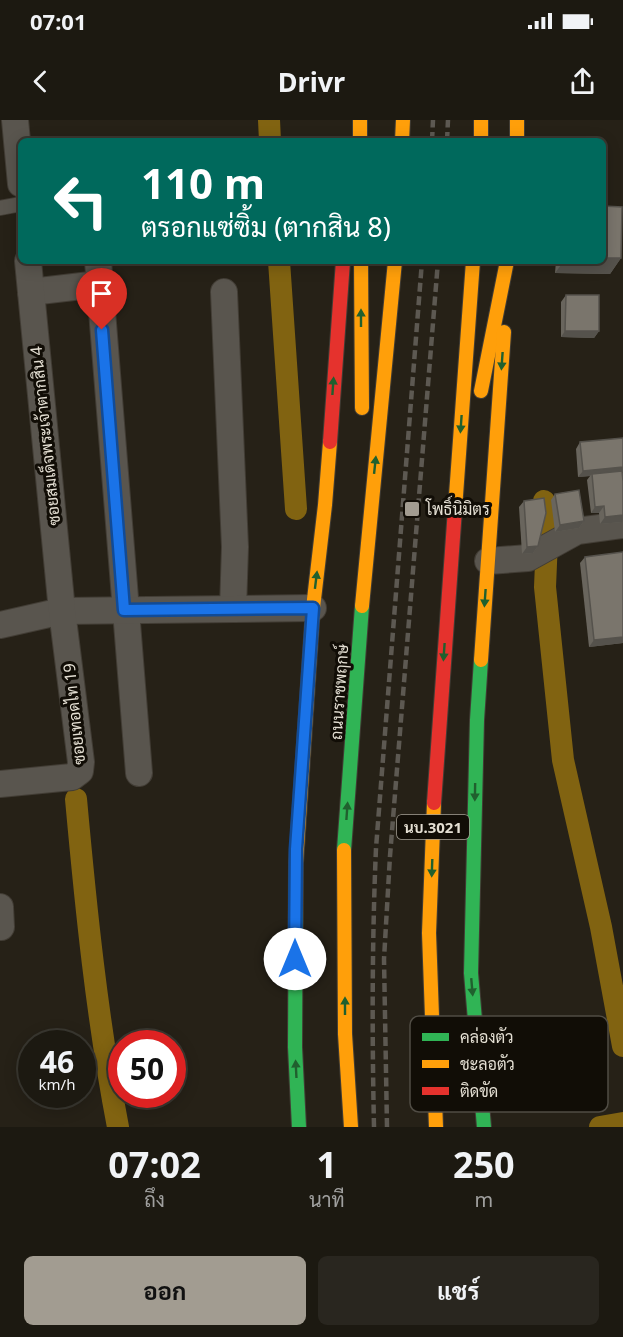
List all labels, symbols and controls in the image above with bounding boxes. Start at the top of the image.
text: 07:01 [30,6,87,36]
text: Drivr [278,63,345,100]
icon: back [24,65,57,98]
icon: share [566,65,599,98]
text: 110 m [141,154,265,211]
icon: left [42,162,120,240]
text: ตรอกแซ่ซิ้ม (ตากสิน 8) [141,208,391,245]
pin [76,268,127,330]
icon: arrive [85,277,118,310]
one-way arrow [357,308,366,327]
street label: ซอยสมเด็จพระเจ้าตากสิน 4 [23,345,65,527]
one-way arrow [497,352,506,371]
one-way arrow [329,377,338,396]
one-way arrow [456,415,465,434]
one-way arrow [370,456,380,475]
place label: โพธิ์นิมิตร [425,495,490,520]
marker: โพธิ์นิมิตร [403,500,421,518]
one-way arrow [311,571,321,590]
one-way arrow [480,588,490,607]
street label: ถนนราชพฤกษ์ [324,643,353,741]
one-way arrow [439,643,448,662]
street label: ซอยเทอดไท 19 [58,662,90,766]
one-way arrow [470,783,480,802]
one-way arrow [342,801,352,820]
road number: นบ.3021 [397,815,469,839]
one-way arrow [427,858,436,877]
position arrow [263,927,327,991]
one-way arrow [467,978,477,997]
one-way arrow [340,996,349,1015]
legend [410,1016,608,1112]
text: คล่องตัว [460,1026,514,1048]
speed limit sign: 50 [108,1030,186,1108]
text: 46 [40,1041,74,1082]
text: ชะลอตัว [460,1053,515,1075]
one-way arrow [291,1059,300,1078]
text: km/h [39,1074,75,1094]
text: ติดขัด [460,1080,498,1102]
text: 07:02 [108,1140,201,1189]
text: 1 [317,1140,337,1189]
text: 250 [453,1140,515,1189]
text: ถึง [144,1186,165,1213]
text: นาที [309,1186,345,1213]
text: m [474,1186,493,1213]
button: ออก [24,1256,306,1325]
button: แชร์ [318,1256,599,1325]

